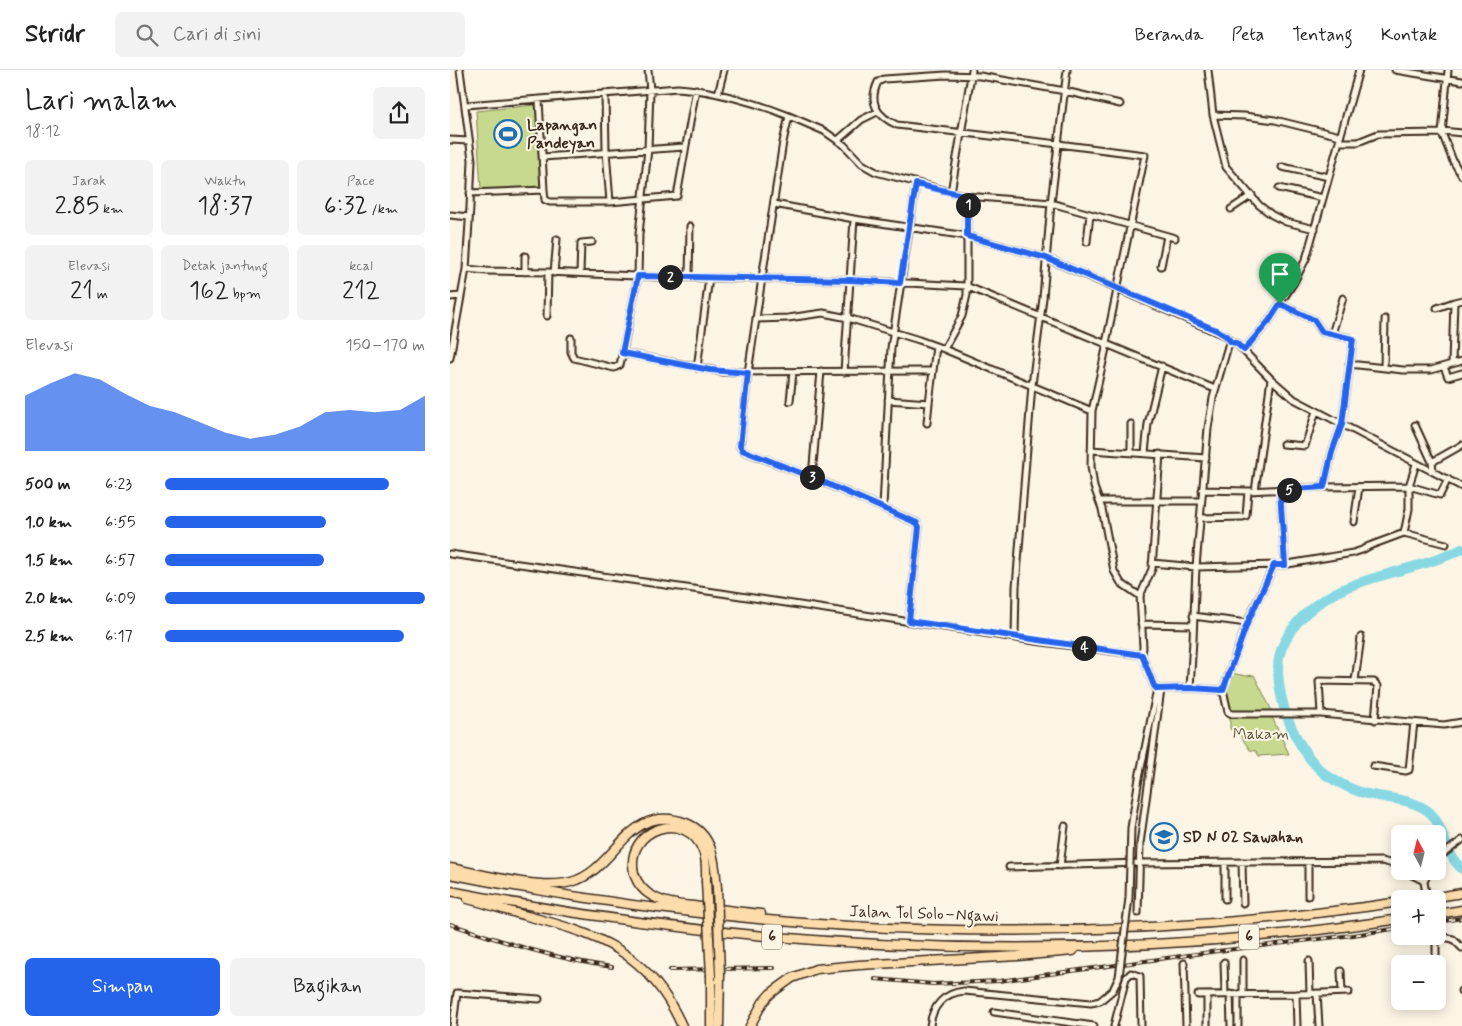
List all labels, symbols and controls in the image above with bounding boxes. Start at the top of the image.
search box [115,12,465,57]
text: Stridr [25,19,85,50]
icon: search [133,21,161,49]
text: Cari di sini [173,22,261,47]
text: Beranda [1134,23,1203,47]
text: Peta [1231,23,1264,47]
text: Tentang [1292,23,1353,47]
text: Kontak [1381,23,1437,47]
text: Lari malam [25,83,178,120]
button: share [373,87,425,139]
place label: Lapangan Pandeyan [527,115,597,154]
sports icon: Lapangan Pandeyan [493,119,523,149]
text: 18:12 [25,121,61,142]
text: Jarak [72,172,106,190]
text: Waktu [204,172,246,190]
text: Pace [347,172,375,190]
text: 2.85 [54,190,99,223]
text: 18:37 [197,190,253,223]
text: 6:32 [324,190,368,223]
pin: 1 [956,192,980,218]
text: 1 [965,196,972,214]
text: km [99,200,124,218]
text: /km [368,200,398,218]
pin [1259,253,1301,304]
text: Elevasi [68,257,110,275]
text: Detak jantung [182,257,268,275]
text: kcal [349,257,373,275]
icon: arrive [1266,260,1294,288]
pin: 2 [658,264,682,290]
text: 2 [667,268,674,286]
text: 21 [70,275,93,308]
text: 162 [189,275,229,308]
text: 212 [342,275,380,308]
text: m [93,285,108,303]
text: bpm [229,285,261,303]
text: Elevasi [25,335,73,356]
text: 150–170 m [346,335,425,356]
pin: 3 [800,464,824,490]
text: 3 [809,468,816,486]
text: 500 m [25,474,70,495]
text: 6:23 [105,474,132,495]
pin: 5 [1276,478,1302,502]
text: 5 [1285,481,1294,499]
text: 1.0 km [25,512,72,533]
text: 6:55 [105,512,136,533]
text: 1.5 km [25,550,73,571]
text: 6:57 [105,550,135,571]
text: 2.0 km [25,588,73,609]
text: 6:09 [105,588,136,609]
text: 2.5 km [25,626,73,647]
text: 6:17 [105,626,133,647]
pin: 4 [1072,636,1096,660]
text: 4 [1080,639,1089,657]
park label: Makam [1233,724,1289,745]
school or university icon: SD N 02 Sawahan [1149,822,1179,852]
north arrow [1391,825,1446,880]
map controls [1391,825,1446,1010]
place label: SD N 02 Sawahan [1183,827,1303,848]
button: + [1391,890,1446,945]
street label: Jalan Tol Solo–Ngawi [849,901,999,928]
road number: 6 [762,924,782,950]
road number: 6 [1239,924,1259,950]
button: − [1391,955,1446,1010]
button: Simpan [25,958,220,1016]
button: Bagikan [230,958,425,1016]

